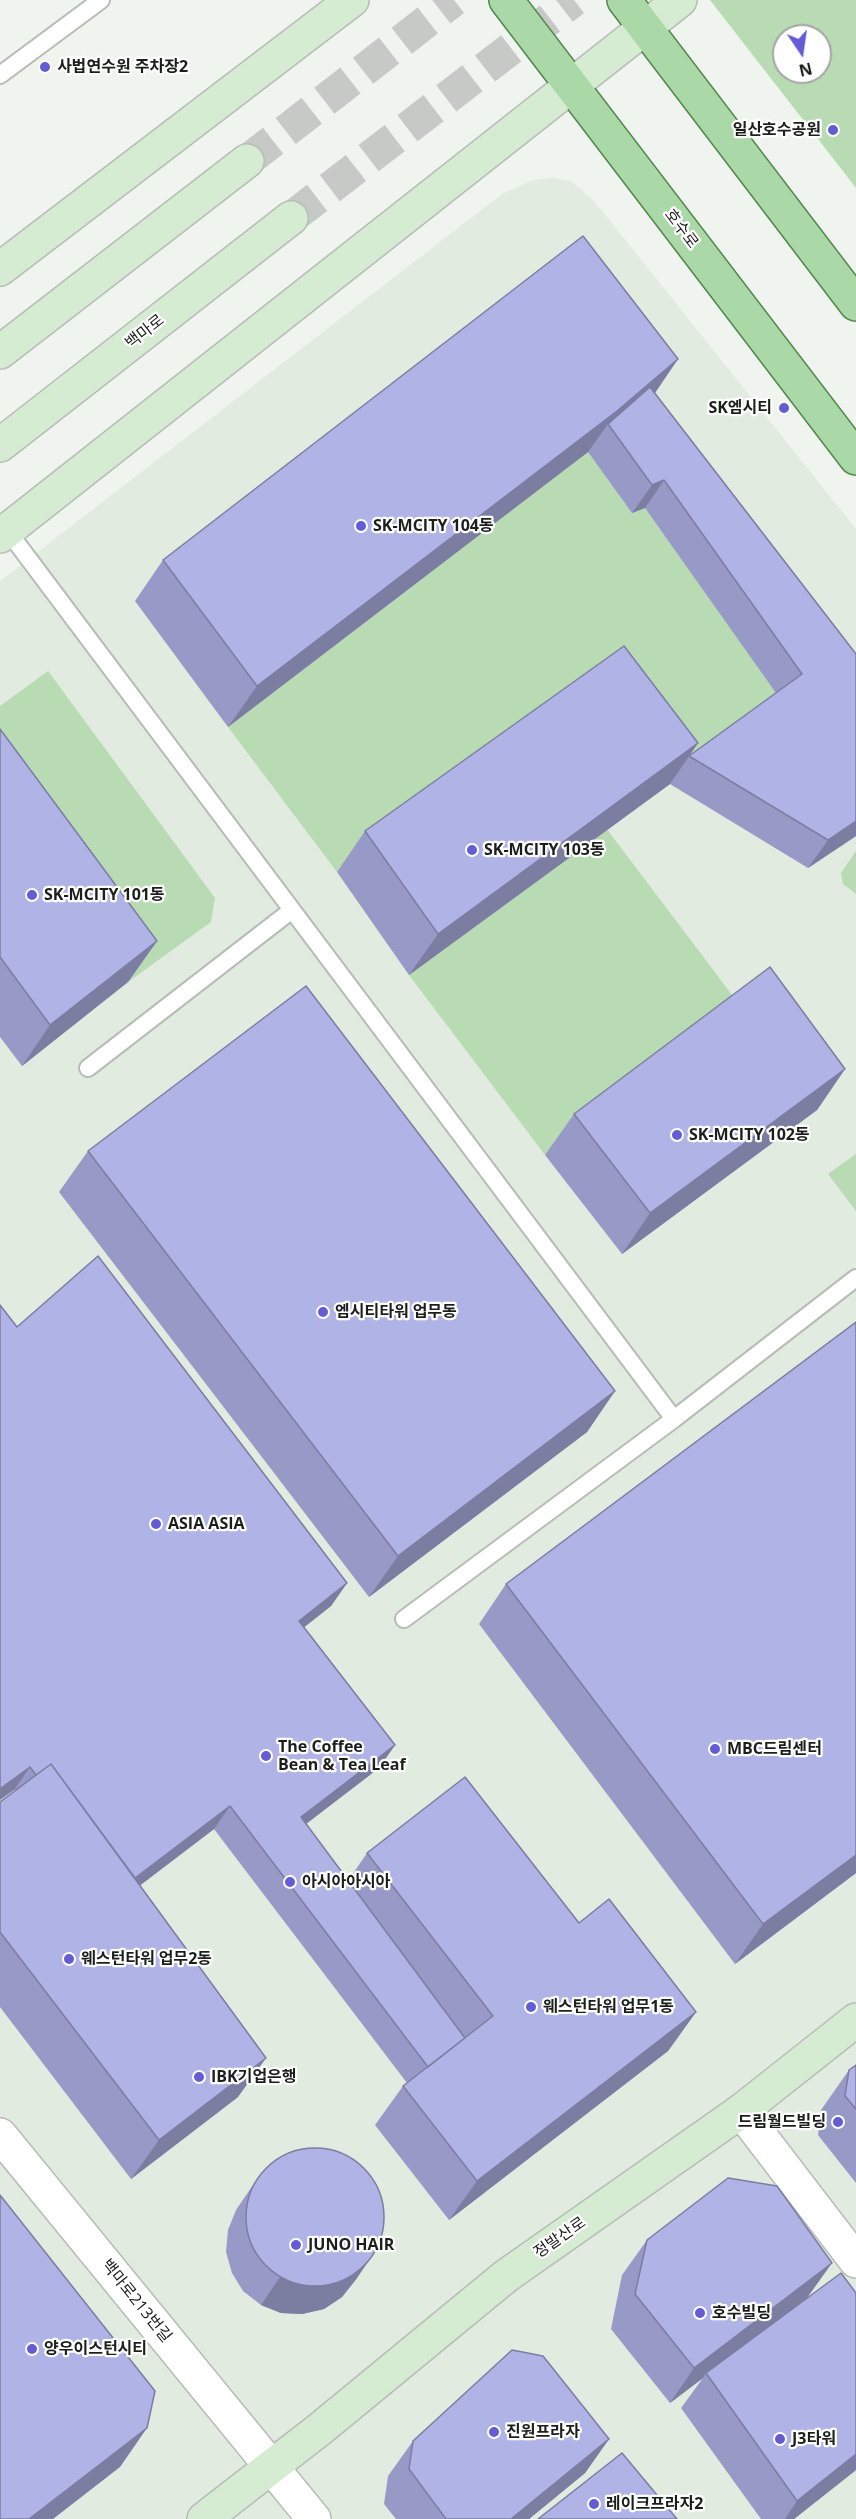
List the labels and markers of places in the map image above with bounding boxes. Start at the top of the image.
place label: 사법연수원 주차장2 [57,57,188,77]
marker: 사법연수원 주차장2 [38,60,52,74]
place label: 일산호수공원 [733,120,821,140]
marker: 일산호수공원 [826,123,840,137]
place label: SK엠시티 [708,398,772,418]
marker: SK엠시티 [777,401,791,415]
place label: SK-MCITY 104동 [373,516,494,536]
marker: SK-MCITY 104동 [354,519,368,533]
place label: SK-MCITY 103동 [484,840,605,860]
marker: SK-MCITY 103동 [465,843,479,857]
place label: SK-MCITY 101동 [44,885,165,905]
marker: SK-MCITY 101동 [25,888,39,902]
place label: SK-MCITY 102동 [689,1125,810,1145]
marker: SK-MCITY 102동 [670,1128,684,1142]
place label: 엠시티타워 업무동 [335,1302,457,1322]
marker: 엠시티타워 업무동 [316,1305,330,1319]
place label: ASIA ASIA [168,1514,245,1534]
marker: ASIA ASIA [149,1517,163,1531]
place label: The Coffee Bean & Tea Leaf [278,1737,406,1775]
place label: MBC드림센터 [727,1739,822,1759]
marker: MBC드림센터 [708,1742,722,1756]
marker: The Coffee Bean & Tea Leaf [259,1749,273,1763]
place label: 아시아아시아 [302,1872,390,1892]
marker: 아시아아시아 [283,1875,297,1889]
place label: 웨스턴타워 업무2동 [81,1949,212,1969]
marker: 웨스턴타워 업무2동 [62,1952,76,1966]
place label: 웨스턴타워 업무1동 [543,1997,674,2017]
marker: 웨스턴타워 업무1동 [524,2000,538,2014]
place label: IBK기업은행 [211,2067,297,2087]
marker: IBK기업은행 [192,2070,206,2084]
place label: 드림월드빌딩 [738,2112,826,2132]
marker: 드림월드빌딩 [831,2115,845,2129]
place label: JUNO HAIR [308,2235,394,2255]
marker: JUNO HAIR [289,2238,303,2252]
place label: 호수빌딩 [712,2303,771,2323]
marker: 호수빌딩 [693,2306,707,2320]
place label: 양우이스턴시티 [44,2339,147,2359]
marker: 양우이스턴시티 [25,2342,39,2356]
place label: 진원프라자 [506,2422,580,2442]
marker: 진원프라자 [487,2425,501,2439]
place label: J3타워 [792,2429,836,2449]
marker: J3타워 [773,2432,787,2446]
place label: 레이크프라자2 [606,2494,703,2514]
marker: 레이크프라자2 [587,2497,601,2511]

